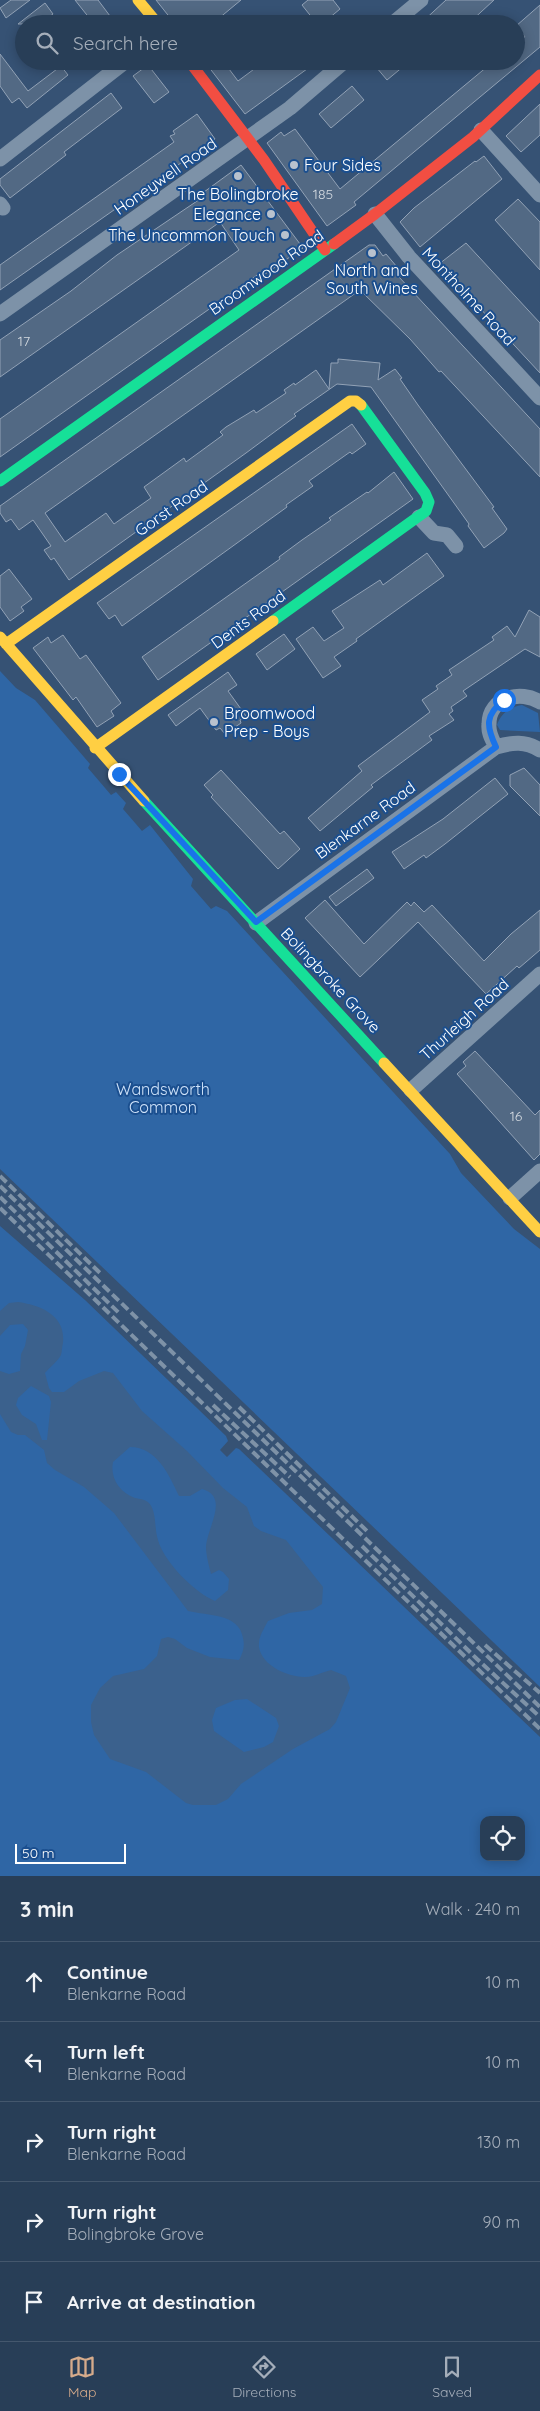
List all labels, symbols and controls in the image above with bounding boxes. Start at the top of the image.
search box [15,15,525,70]
icon: search [33,29,61,57]
text: Search here [73,31,178,55]
street label: Honeywell Road [110,133,220,219]
place label: Four Sides [304,155,381,175]
marker: Four Sides [288,159,300,171]
marker: The Bolingbroke [232,170,244,182]
place label: The Bolingbroke [178,184,298,204]
house number: 185 [313,185,333,203]
place label: Elegance [193,204,261,224]
marker: Elegance [265,208,277,220]
place label: The Uncommon Touch [108,225,275,245]
street label: Broomwood Road [205,225,327,319]
marker: The Uncommon Touch [279,229,291,241]
street label: Montholme Road [418,242,520,350]
marker: North and South Wines [366,247,378,259]
place label: North and South Wines [326,260,418,298]
house number: 17 [18,332,30,350]
street label: Gorst Road [131,476,211,540]
street label: Dents Road [207,585,289,653]
route start [493,689,516,712]
place label: Broomwood Prep - Boys [224,703,315,741]
marker: Broomwood Prep - Boys [208,716,220,728]
route end [108,763,131,786]
street label: Blenkarne Road [311,777,419,863]
street label: Bolingbroke Grove [277,923,385,1037]
street label: Thurleigh Road [415,974,513,1064]
park label: Wandsworth Common [116,1079,210,1117]
house number: 16 [510,1107,523,1125]
map controls [480,1816,525,1861]
button: locate [480,1816,525,1861]
scale bar [15,1841,126,1864]
text: 50 m [22,1844,55,1862]
text: 3 min [20,1896,74,1922]
text: Walk · 240 m [425,1899,520,1919]
text: Continue [67,1960,148,1984]
icon: ahead [20,1968,48,1996]
text: 10 m [486,1972,520,1992]
text: Blenkarne Road [67,1984,186,2004]
text: Turn left [67,2040,145,2064]
icon: left [20,2048,48,2076]
text: 10 m [486,2052,520,2072]
text: Blenkarne Road [67,2064,186,2084]
text: Turn right [67,2120,156,2144]
icon: right [20,2128,48,2156]
text: 130 m [477,2132,520,2152]
text: Blenkarne Road [67,2144,186,2164]
text: Turn right [67,2200,156,2224]
icon: right [20,2208,48,2236]
text: 90 m [483,2212,520,2232]
text: Bolingbroke Grove [67,2224,204,2244]
icon: arrive [20,2288,48,2316]
text: Arrive at destination [67,2290,256,2314]
tab: Map [68,2353,96,2401]
tab: Directions [232,2353,296,2401]
tab: Saved [432,2353,472,2401]

